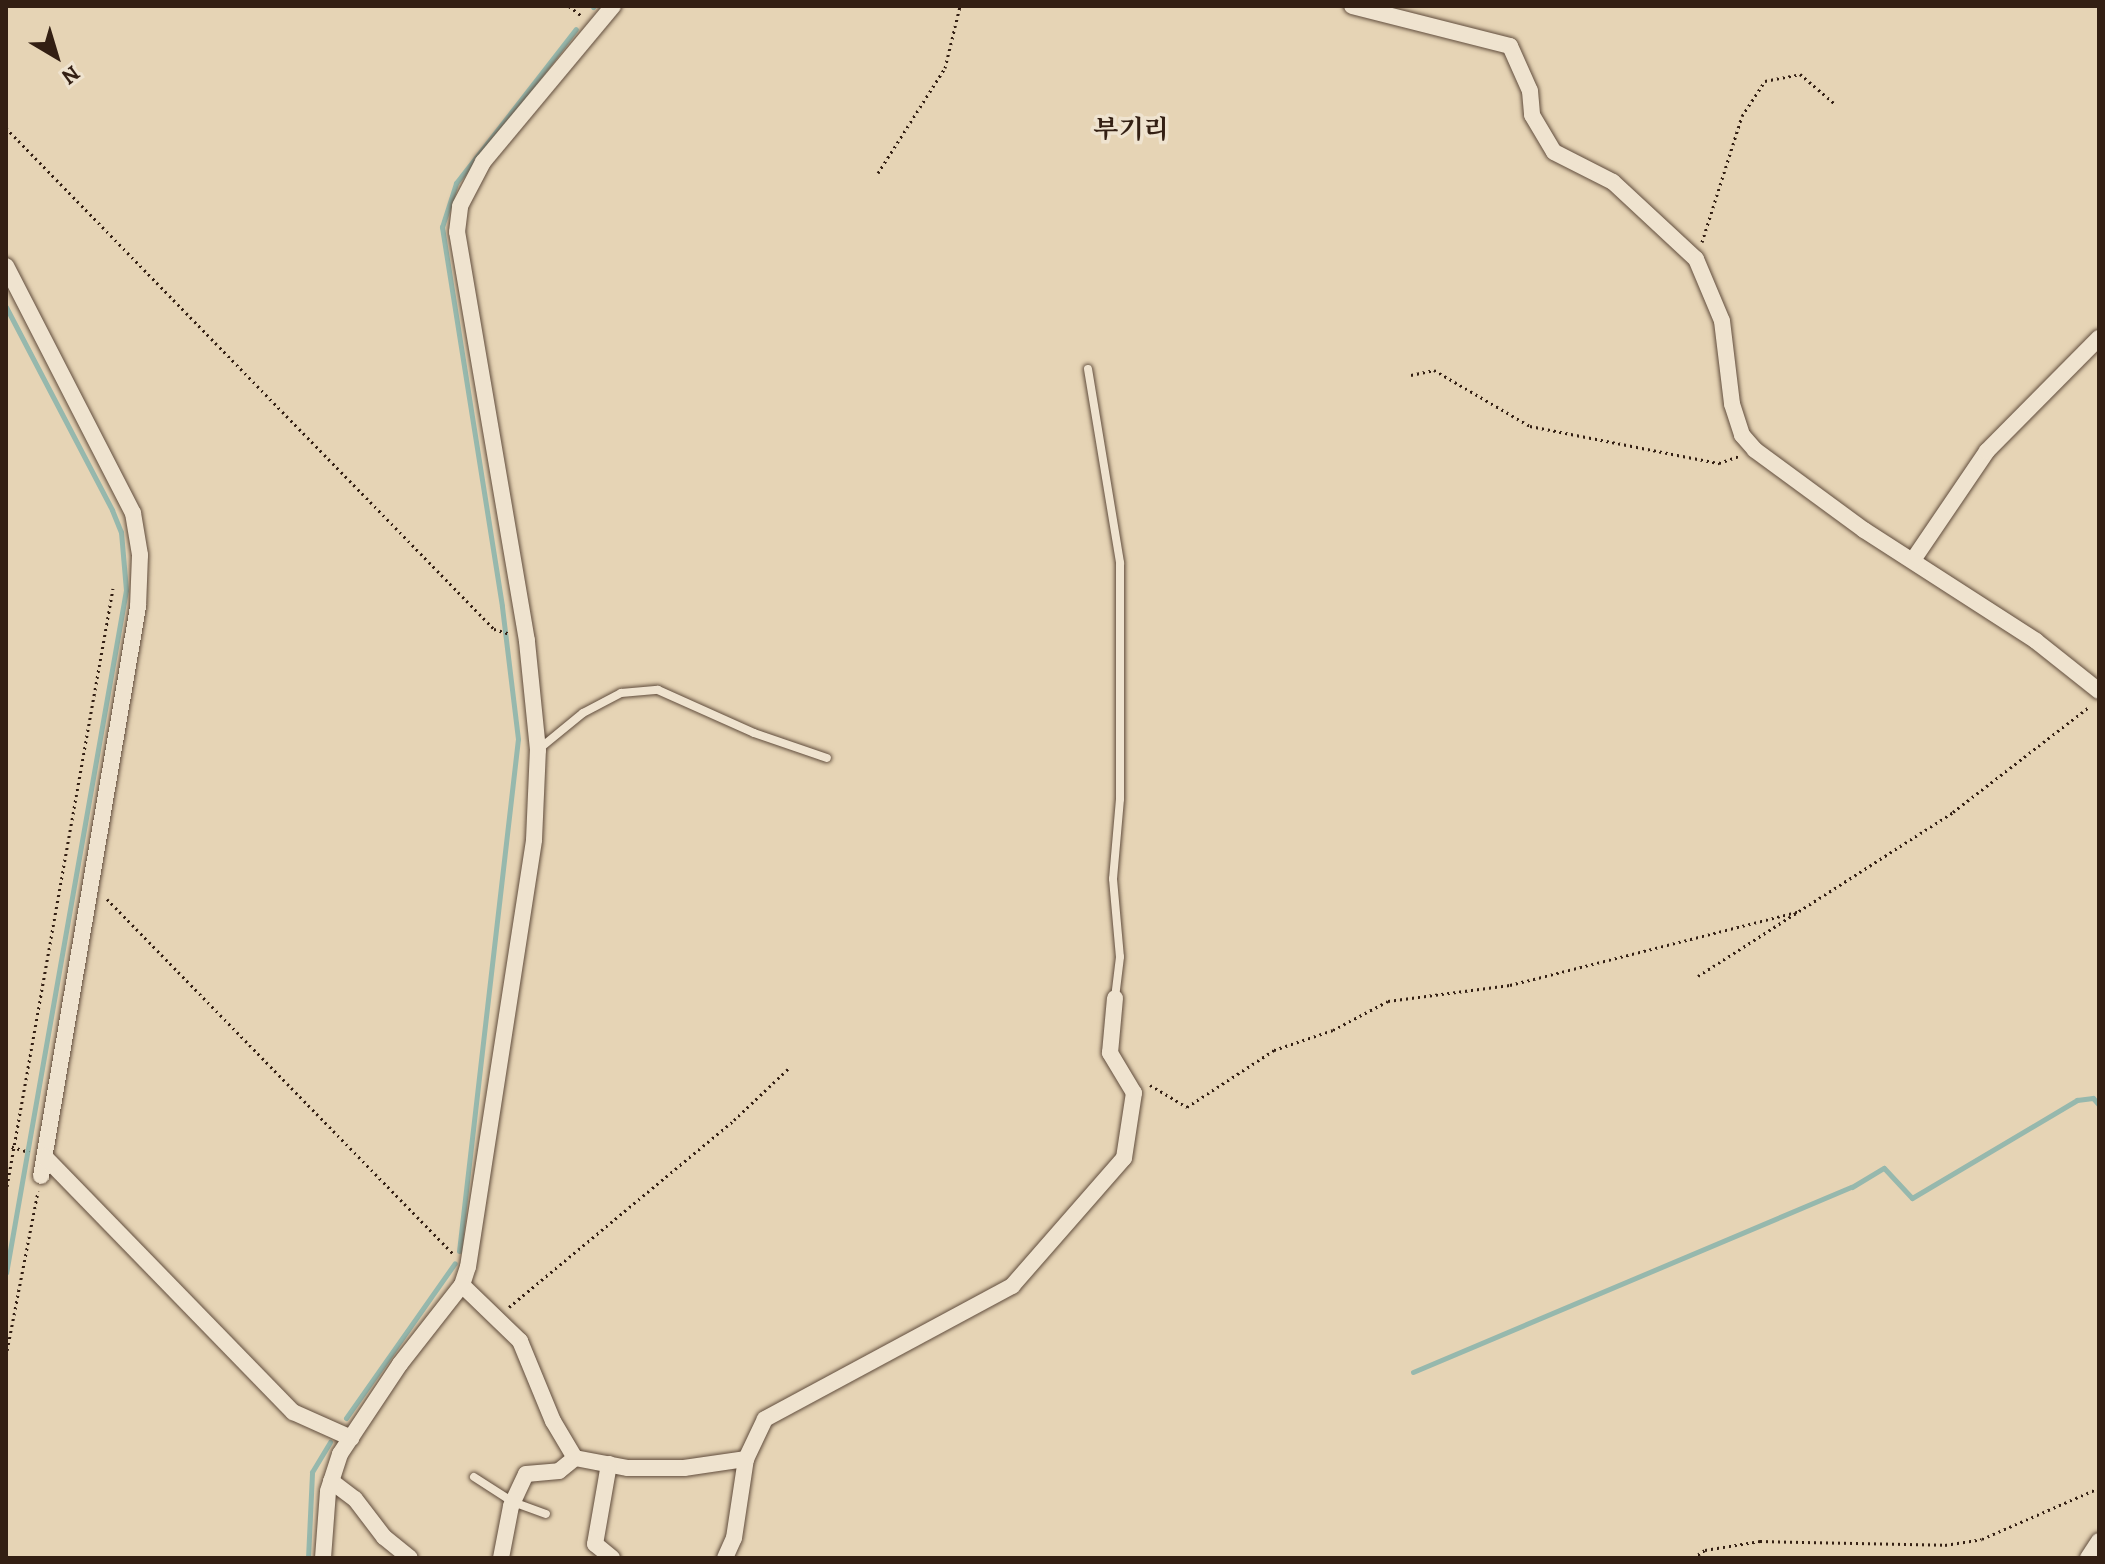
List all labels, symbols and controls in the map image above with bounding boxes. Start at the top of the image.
north arrow [16,16,96,96]
text: N [55,58,86,92]
district label: 부기리 [1093,114,1169,146]

